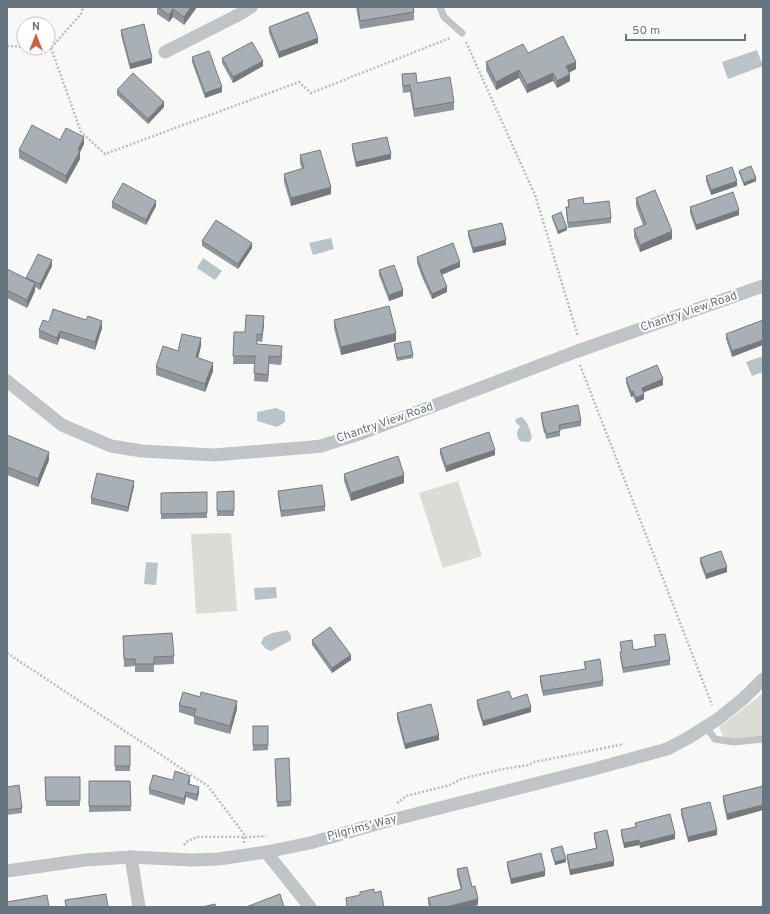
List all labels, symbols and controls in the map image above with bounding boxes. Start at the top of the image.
north arrow [16,16,56,56]
scale bar [626,16,745,42]
text: N [32,20,40,34]
text: 50 m [632,23,660,39]
street label: Chantry View Road [638,288,740,336]
street label: Chantry View Road [334,399,436,447]
street label: Pilgrims' Way [325,811,399,845]

